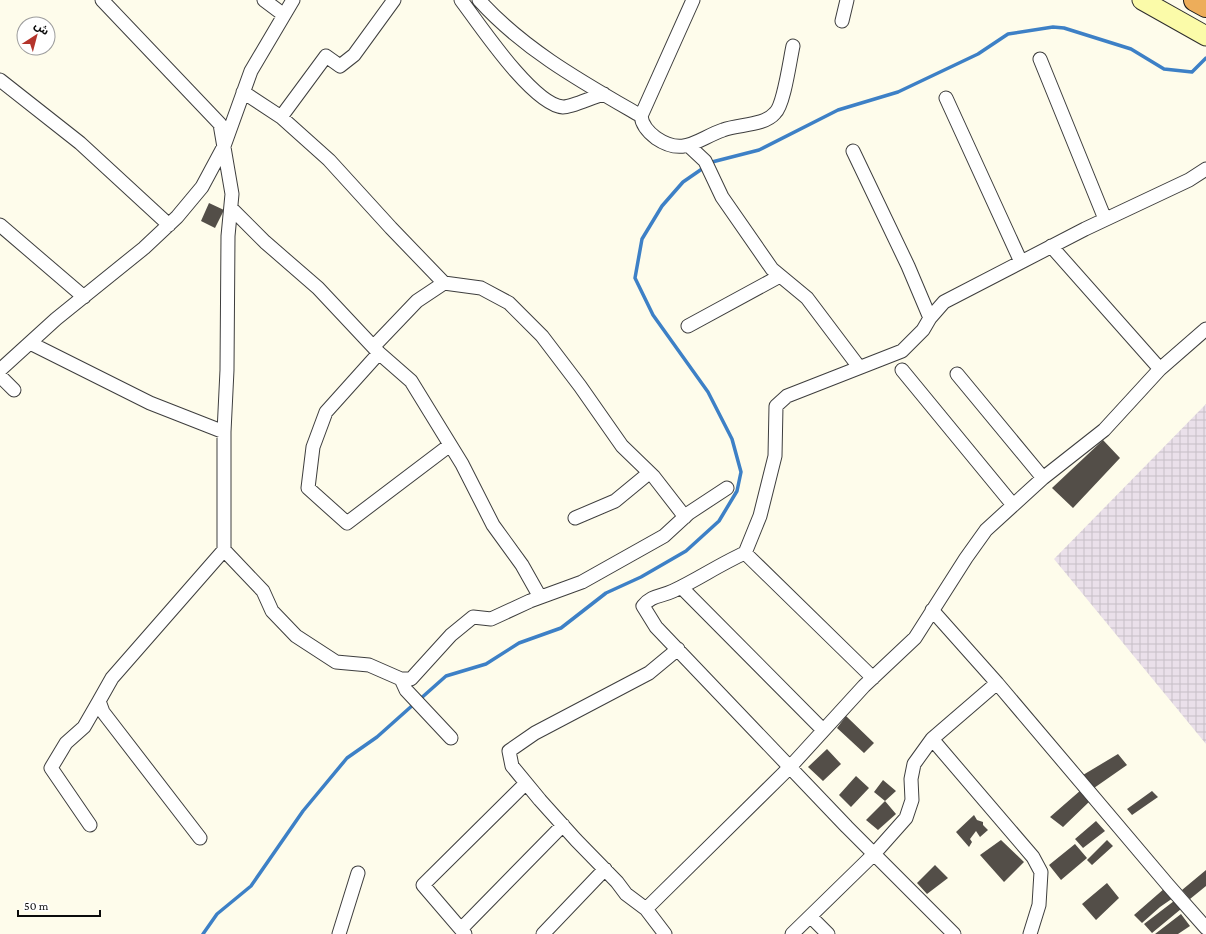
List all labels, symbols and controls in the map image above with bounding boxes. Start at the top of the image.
north arrow [16,16,56,56]
text: ش [32,19,52,38]
scale bar [18,892,100,918]
text: 50 m [24,899,49,913]

